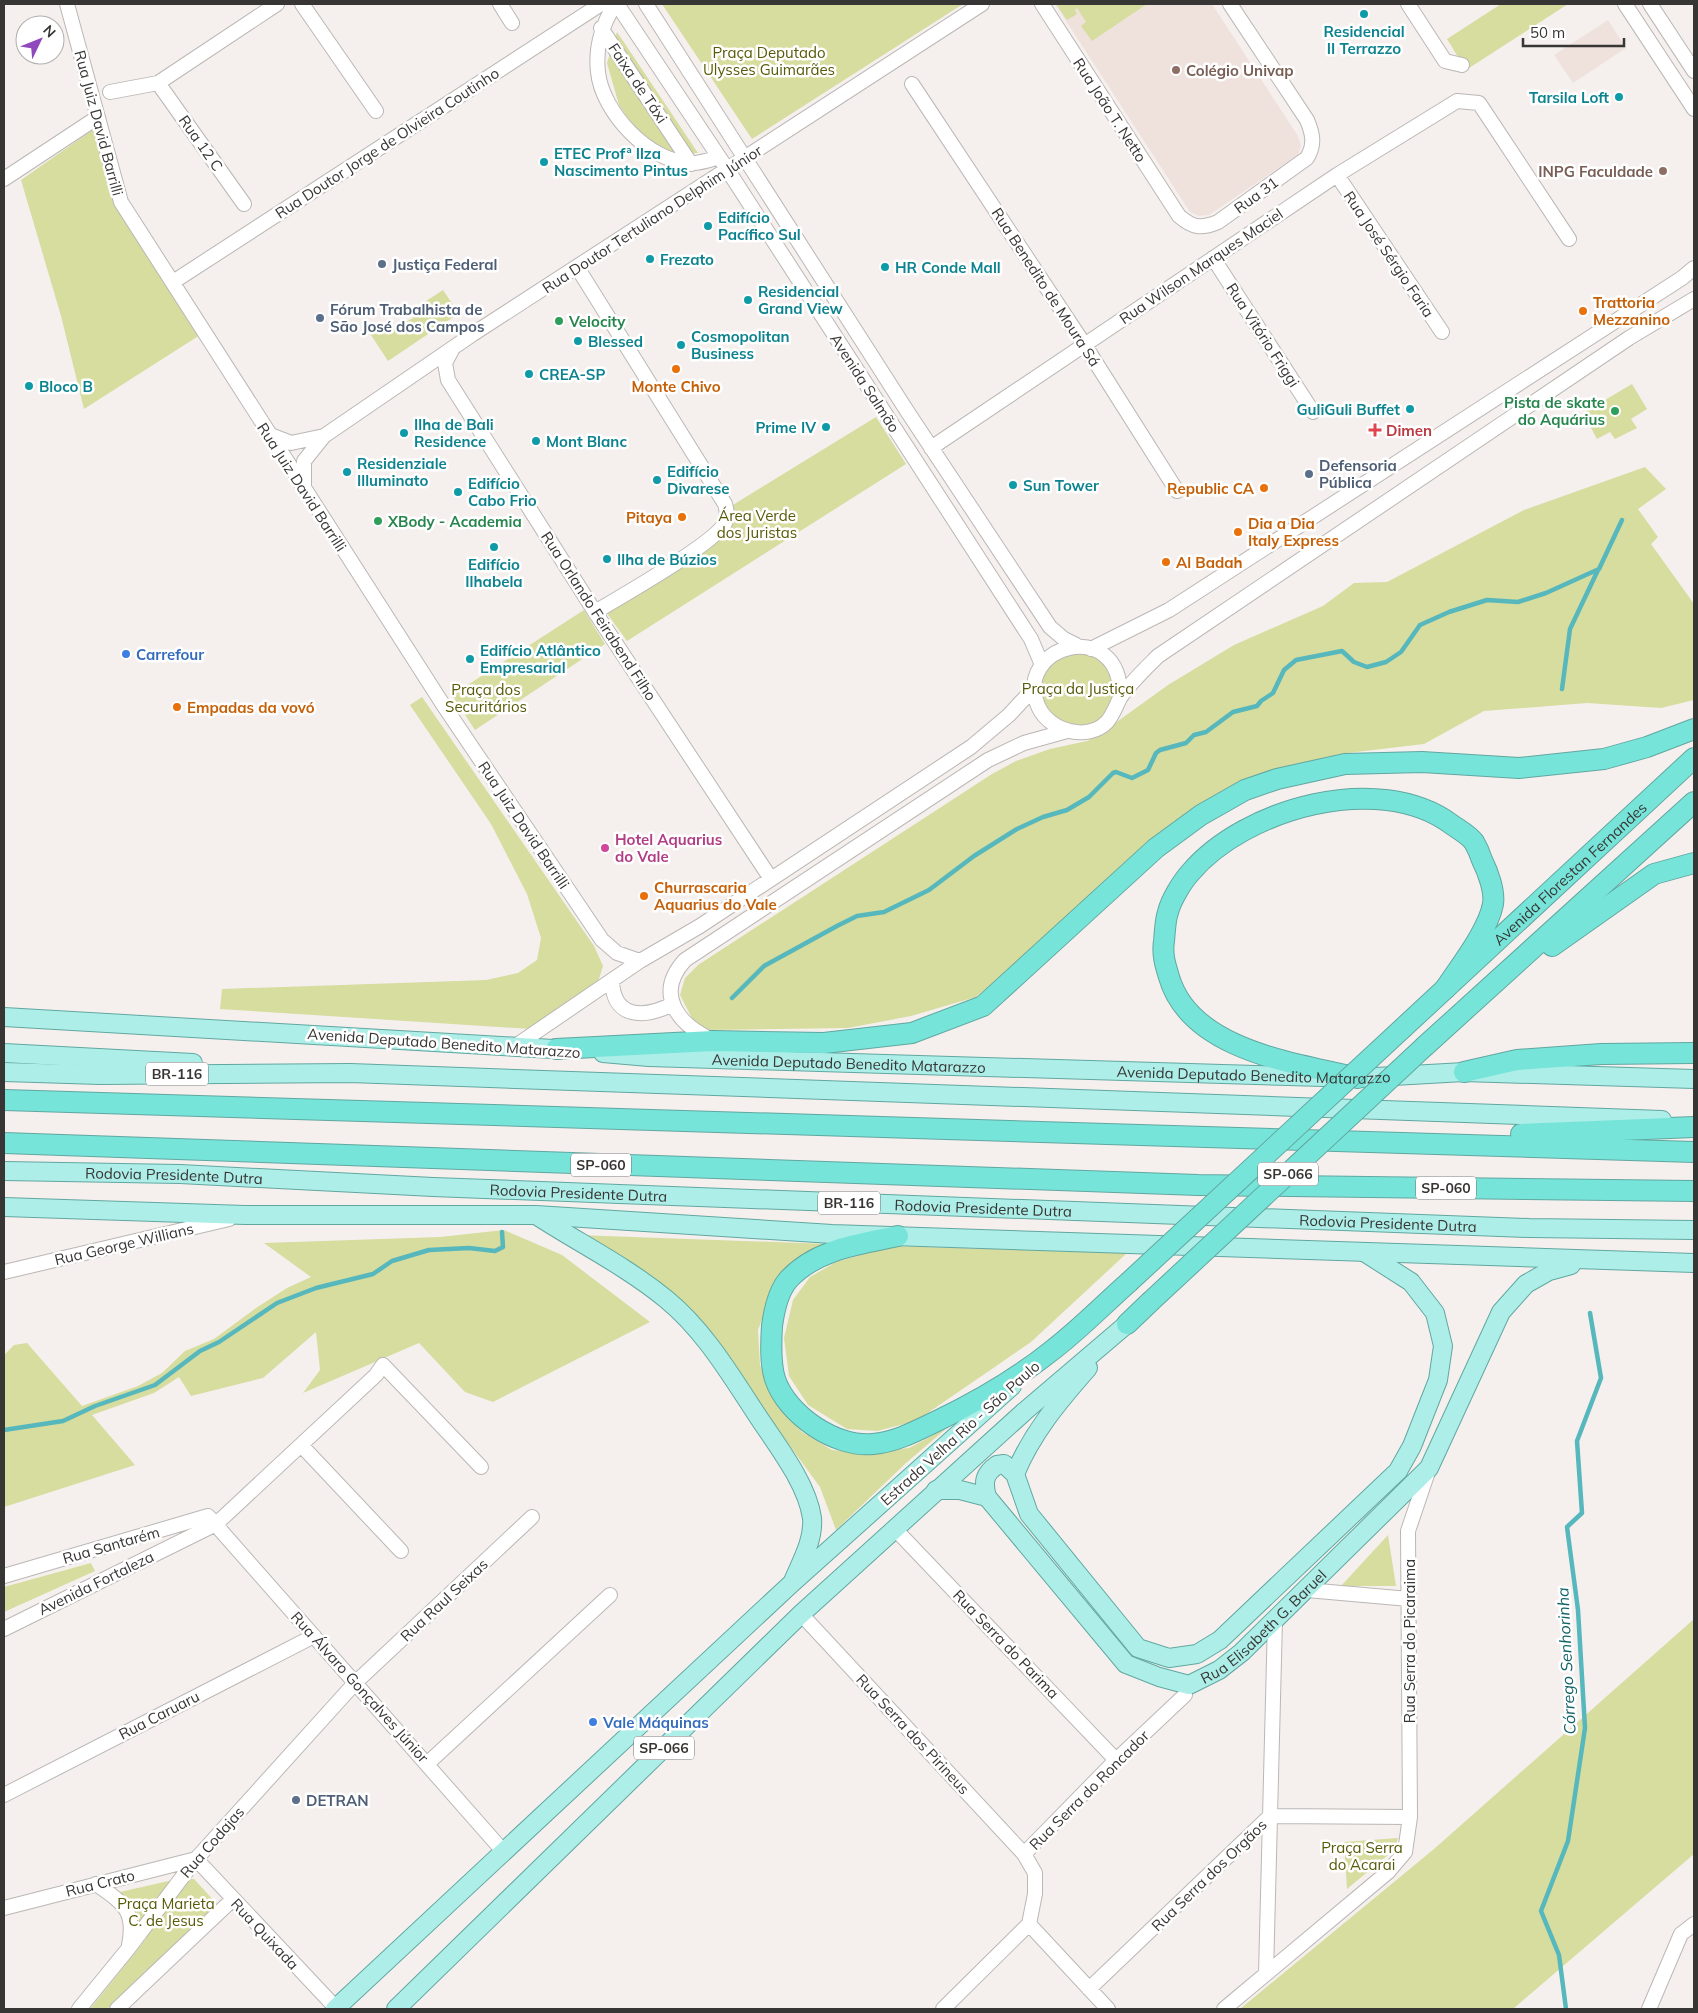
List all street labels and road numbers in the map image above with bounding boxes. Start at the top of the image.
street label: Faixa de Táxi [604,39,672,127]
street label: Rua Juiz David Barrilli [70,48,128,198]
street label: Rua João T. Netto [1069,54,1151,166]
street label: Rua Doutor Jorge de Olvieira Coutinho [271,63,503,223]
street label: Rua 12 C [175,111,227,175]
street label: Rua Doutor Tertuliano Delphim Júnior [539,140,766,297]
street label: Rua 31 [1230,173,1282,217]
street label: Rua José Sérgio Faria [1340,187,1438,321]
street label: Rua Benedito de Moura Sá [988,204,1104,370]
street label: Rua Wilson Marques Maciel [1115,204,1287,328]
street label: Rua Vitório Friggi [1222,279,1304,391]
street label: Avenida Salmão [826,330,904,436]
street label: Rua Juiz David Barrilli [253,419,351,555]
street label: Rua Orlando Feirabend Filho [537,528,661,704]
street label: Rua Juiz David Barrilli [474,758,574,892]
street label: Avenida Florestan Fernandes [1489,797,1650,949]
street label: Avenida Deputado Benedito Matarazzo [307,1024,581,1062]
street label: Avenida Deputado Benedito Matarazzo [711,1049,986,1076]
street label: Avenida Deputado Benedito Matarazzo [1116,1061,1391,1088]
road number: BR-116 [146,1062,208,1086]
road number: SP-060 [571,1154,631,1176]
road number: SP-066 [1258,1162,1318,1186]
street label: Rodovia Presidente Dutra [85,1163,263,1188]
road number: SP-060 [1416,1176,1476,1200]
street label: Rodovia Presidente Dutra [489,1180,668,1205]
road number: BR-116 [818,1192,880,1214]
street label: Rodovia Presidente Dutra [894,1195,1072,1220]
street label: Rodovia Presidente Dutra [1299,1210,1477,1236]
street label: Rua George Willians [53,1219,195,1269]
street label: Estrada Velha Rio - São Paulo [877,1357,1043,1509]
street label: Rua Santarém [60,1522,162,1568]
street label: Avenida Fortaleza [35,1547,157,1619]
street label: Rua Raul Seixas [396,1555,492,1645]
street label: Rua Serra do Picaraima [1400,1559,1419,1723]
street label: Rua Elisabeth G. Baruel [1197,1565,1330,1687]
street label: Rua Serra do Parima [949,1586,1063,1702]
street label: Rua Álvaro Gonçalves Júnior [287,1608,433,1767]
street label: Rua Serra dos Pirineus [852,1670,974,1798]
street label: Rua Caruaru [115,1687,203,1743]
street label: Rua Serra do Roncador [1025,1726,1153,1854]
road number: SP-066 [634,1736,694,1760]
street label: Rua Codajas [176,1802,248,1882]
street label: Rua Serra dos Orgãos [1147,1815,1271,1935]
street label: Rua Crato [64,1865,136,1901]
street label: Rua Quixada [227,1894,303,1974]

